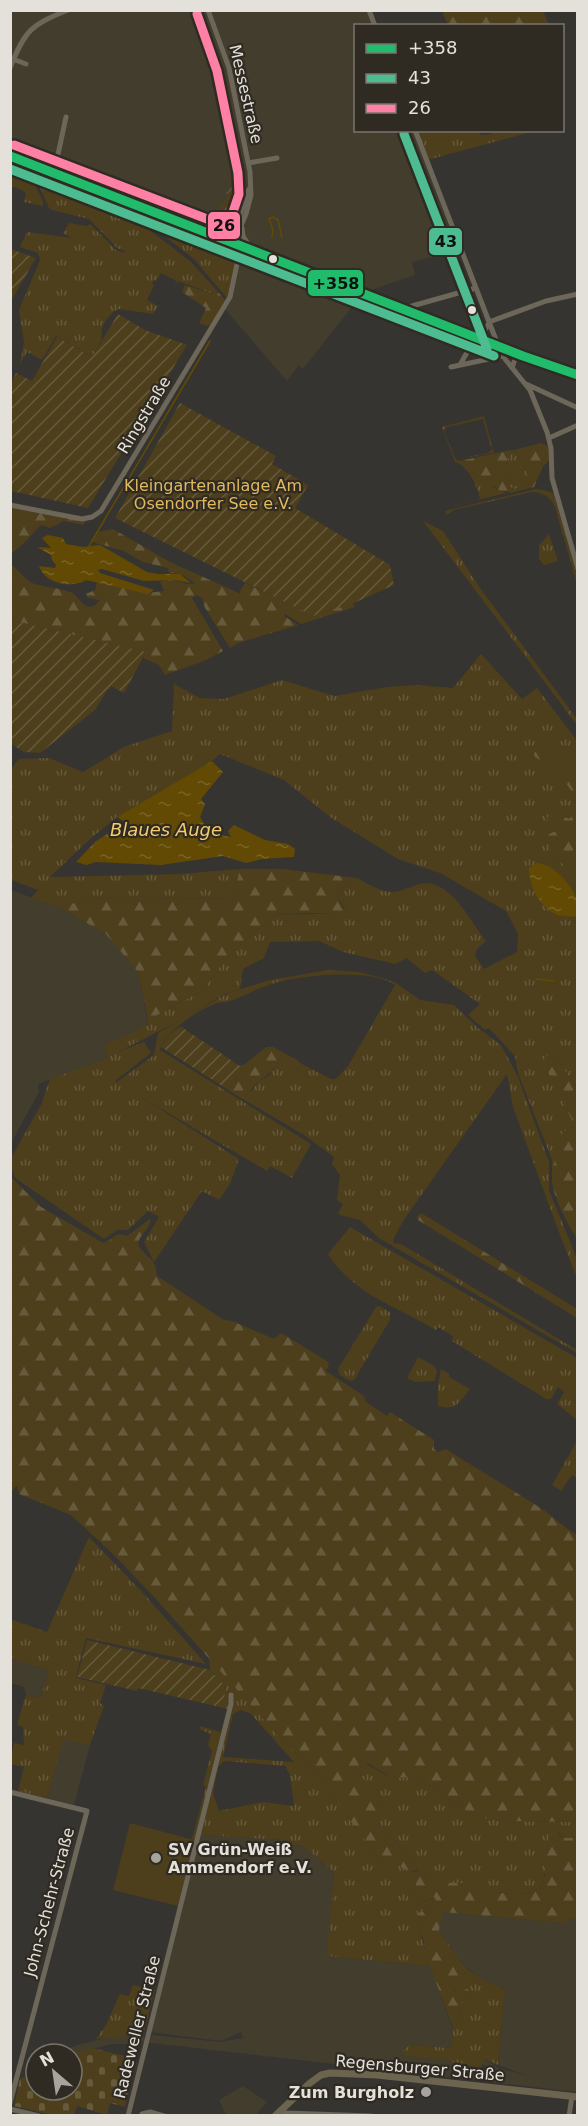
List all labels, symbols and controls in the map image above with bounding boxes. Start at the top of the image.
legend [354,24,564,132]
text: +358 [408,37,457,58]
street label: Messestraße [225,43,267,145]
text: 43 [408,67,431,88]
text: 26 [408,97,431,118]
line badge: 26 [207,211,241,240]
text: 26 [213,216,235,235]
line badge: 43 [428,227,463,256]
text: 43 [435,232,457,251]
unlabelled marker [267,253,279,265]
line badge: +358 [307,269,364,297]
text: +358 [313,274,359,293]
unlabelled marker [466,304,478,316]
street label: Ringstraße [114,373,174,457]
park label: Kleingartenanlage Am Osendorfer See e.V. [124,476,302,513]
water label: Blaues Auge [110,819,222,840]
street label: John-Schehr-Straße [20,1825,78,1980]
place label: SV Grün-Weiß Ammendorf e.V. [168,1840,312,1877]
marker: SV Grün-Weiß Ammendorf e.V. [149,1851,163,1865]
street label: Radeweller Straße [110,1954,164,2100]
north arrow [24,2042,84,2102]
text: N [37,2048,57,2071]
street label: Regensburger Straße [335,2051,505,2085]
place label: Zum Burgholz [289,2083,414,2102]
marker: Zum Burgholz [419,2085,433,2099]

